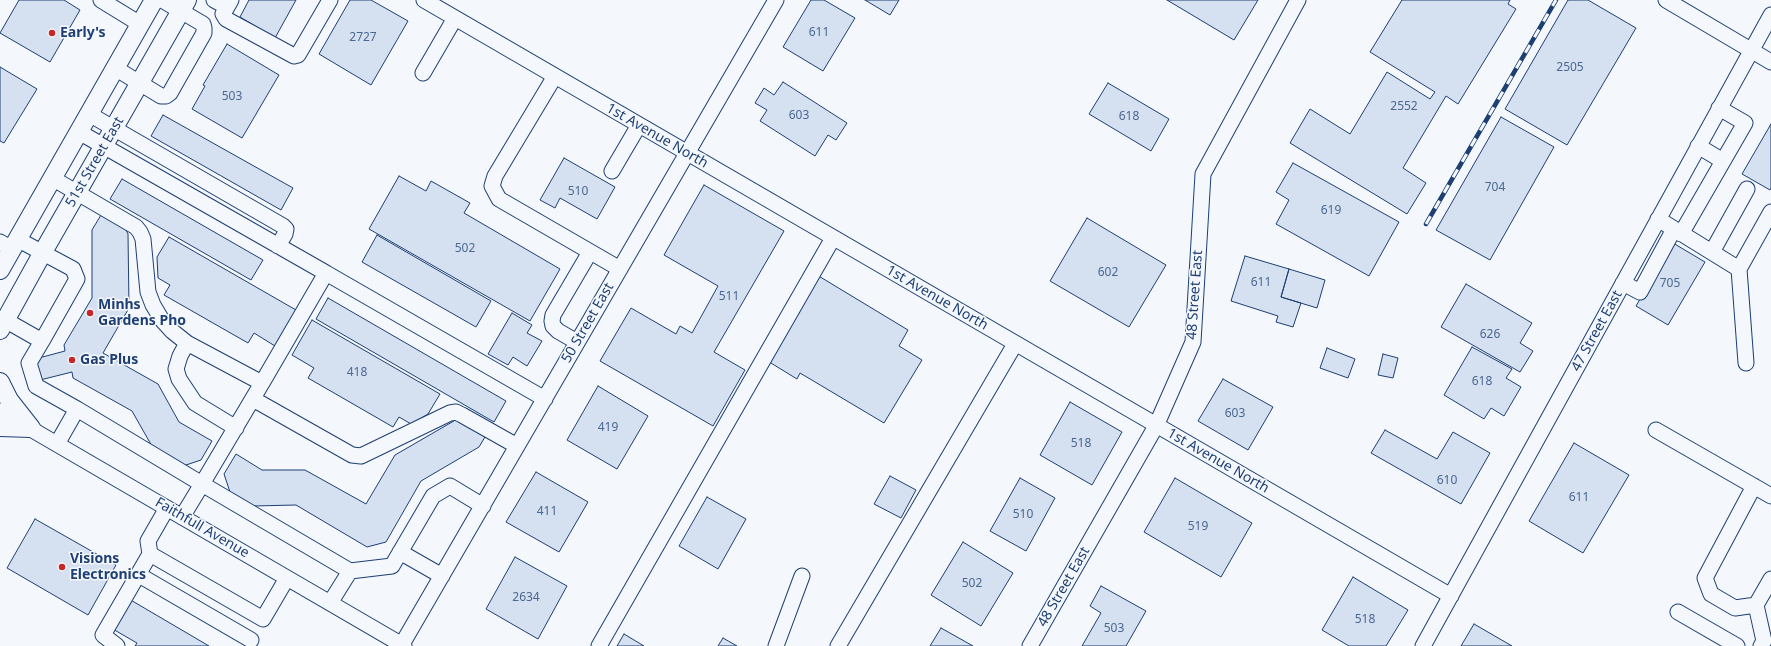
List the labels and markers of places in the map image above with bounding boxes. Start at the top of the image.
place label: Early's [60,25,106,41]
marker: Early's [47,28,57,38]
place label: Minhs Gardens Pho [98,297,186,330]
marker: Minhs Gardens Pho [85,308,95,318]
place label: Gas Plus [80,352,138,368]
marker: Gas Plus [67,355,77,365]
place label: Visions Electronics [70,551,146,584]
marker: Visions Electronics [57,562,67,572]

